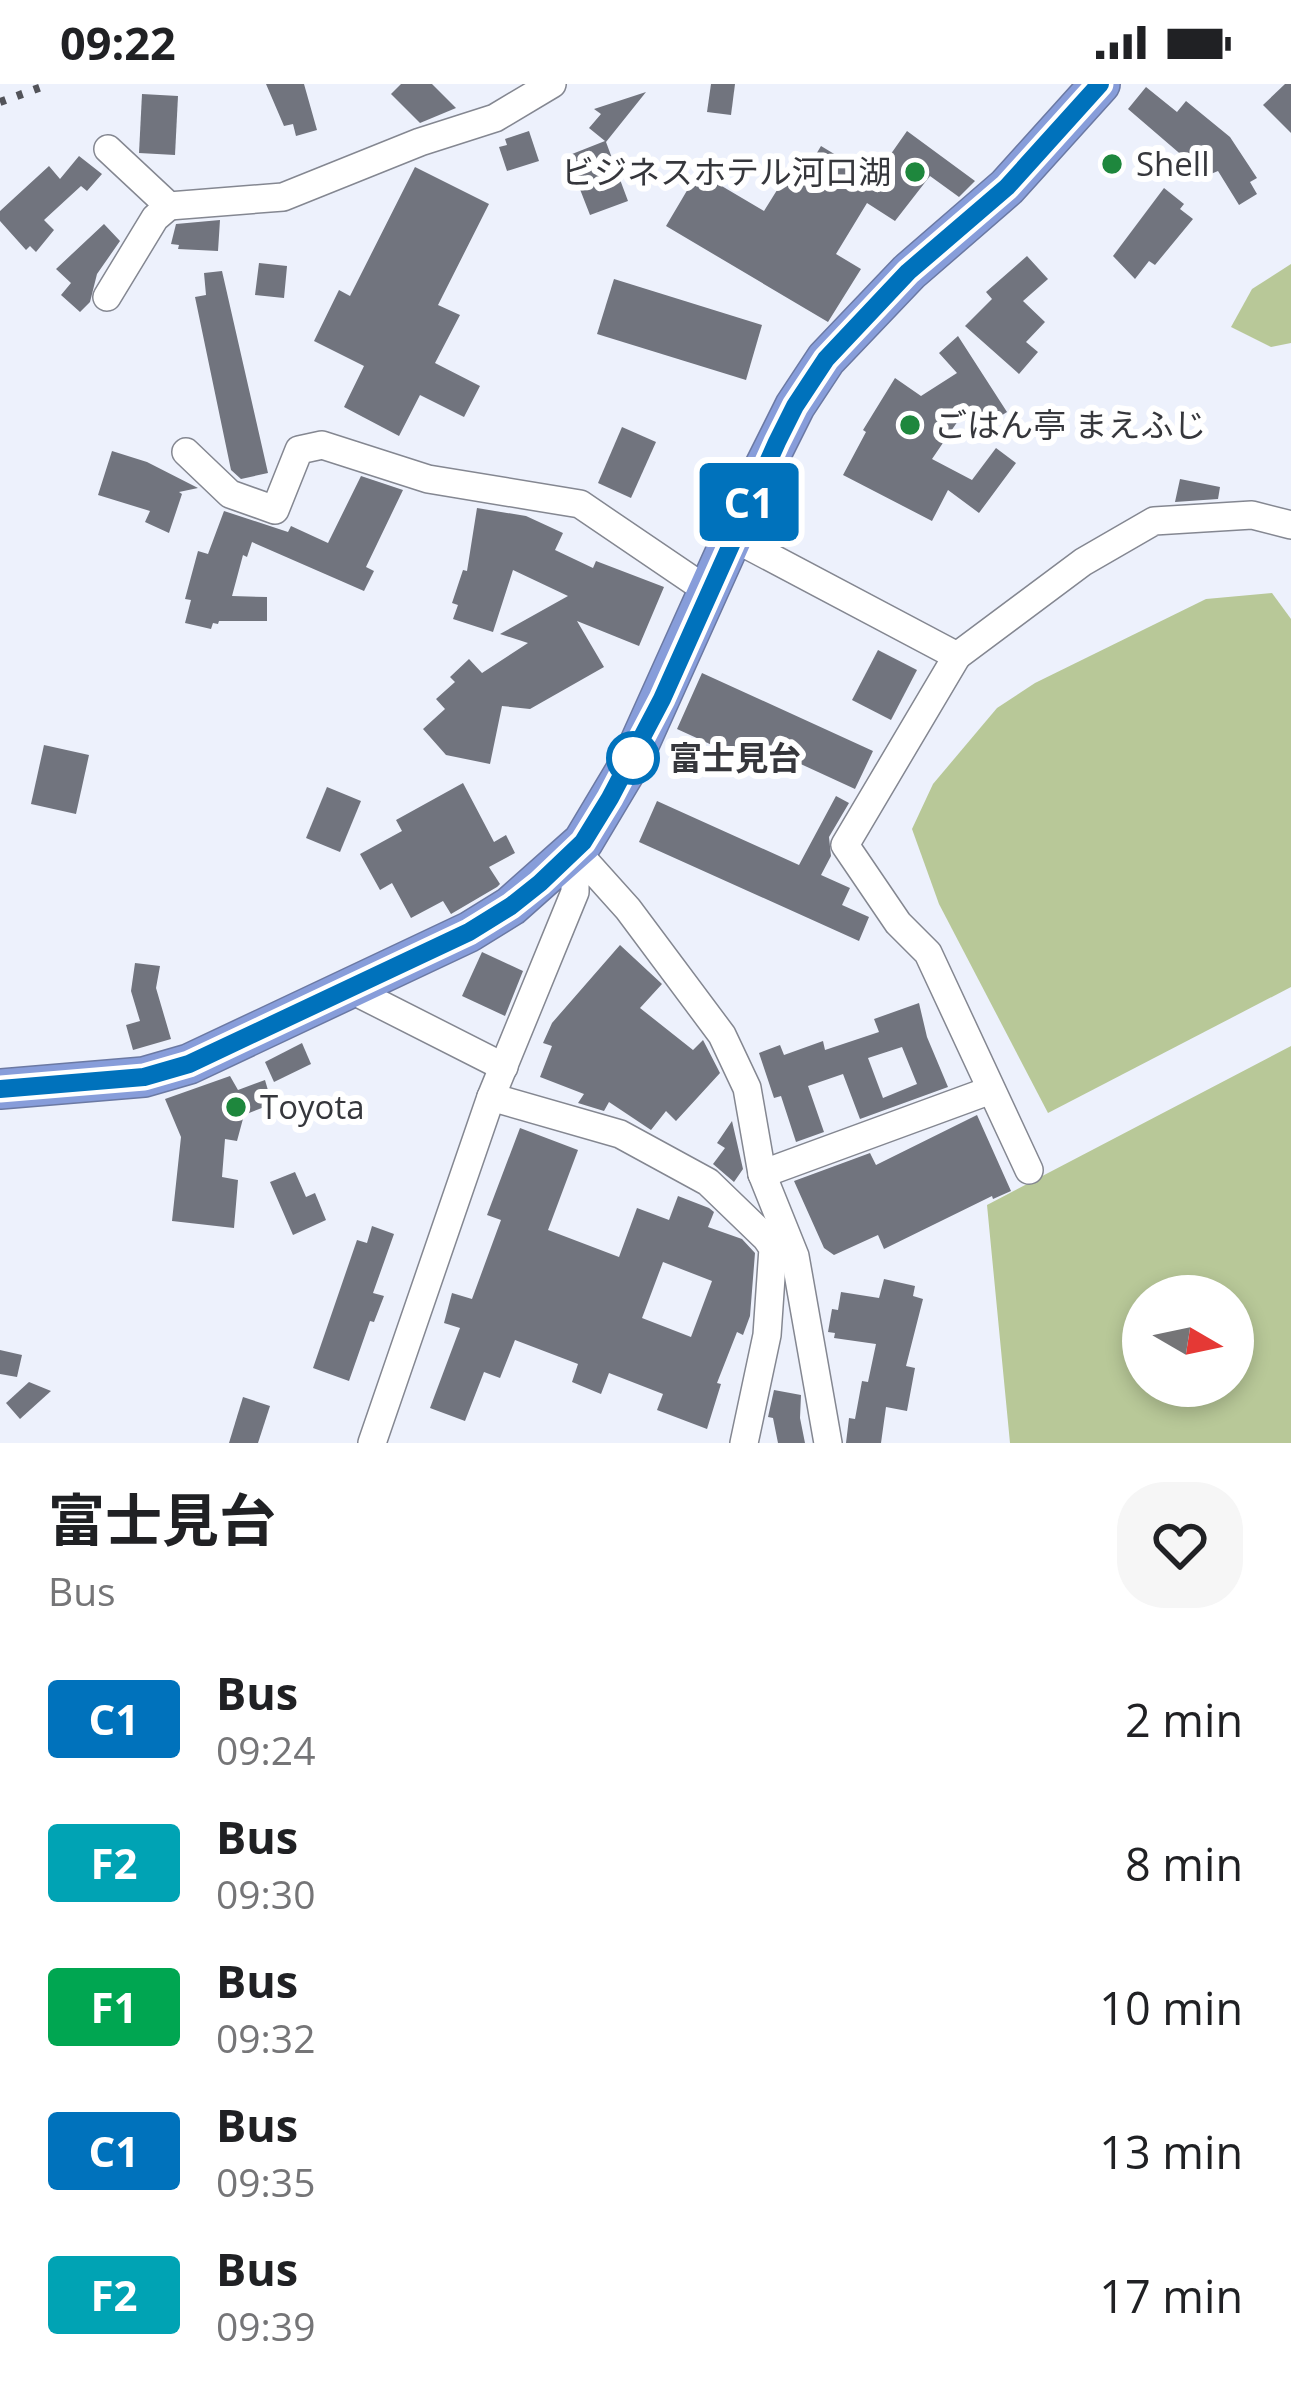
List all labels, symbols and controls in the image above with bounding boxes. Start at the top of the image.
text: 09:22 [60,12,176,73]
place label: Shell [1136,141,1210,186]
place label: ビジネスホテル河口湖 [561,149,891,194]
marker: Shell [1099,151,1125,177]
marker: ビジネスホテル河口湖 [902,159,928,185]
place label: ごはん亭 まえふじ [934,402,1207,447]
marker: ごはん亭 まえふじ [897,412,923,438]
line badge: C1 [695,463,803,541]
text: C1 [724,473,774,530]
marker: 富士見台 [608,733,658,783]
place label: 富士見台 [669,735,801,780]
place label: Toyota [260,1084,365,1129]
marker: Toyota [223,1094,249,1120]
north arrow [1122,1275,1254,1407]
map controls [1122,1275,1254,1407]
text: 富士見台 [48,1480,276,1558]
button: heart [1117,1482,1243,1608]
text: Bus [48,1564,116,1617]
text: Bus [216,1662,298,1723]
text: 2 min [1125,1689,1243,1750]
text: C1 [89,1690,139,1747]
text: 09:24 [216,1723,315,1776]
text: Bus [216,1806,298,1867]
text: 8 min [1125,1833,1243,1894]
text: F2 [90,1834,138,1891]
text: 09:30 [216,1867,315,1920]
text: Bus [216,1950,298,2011]
text: 10 min [1099,1977,1243,2038]
text: F1 [90,1978,138,2035]
text: 09:32 [216,2011,315,2064]
text: Bus [216,2094,298,2155]
text: 13 min [1099,2121,1243,2182]
text: C1 [89,2122,139,2179]
text: 09:35 [216,2155,315,2208]
text: Bus [216,2238,298,2299]
text: 17 min [1099,2265,1243,2326]
text: F2 [90,2266,138,2323]
text: 09:39 [216,2299,315,2352]

